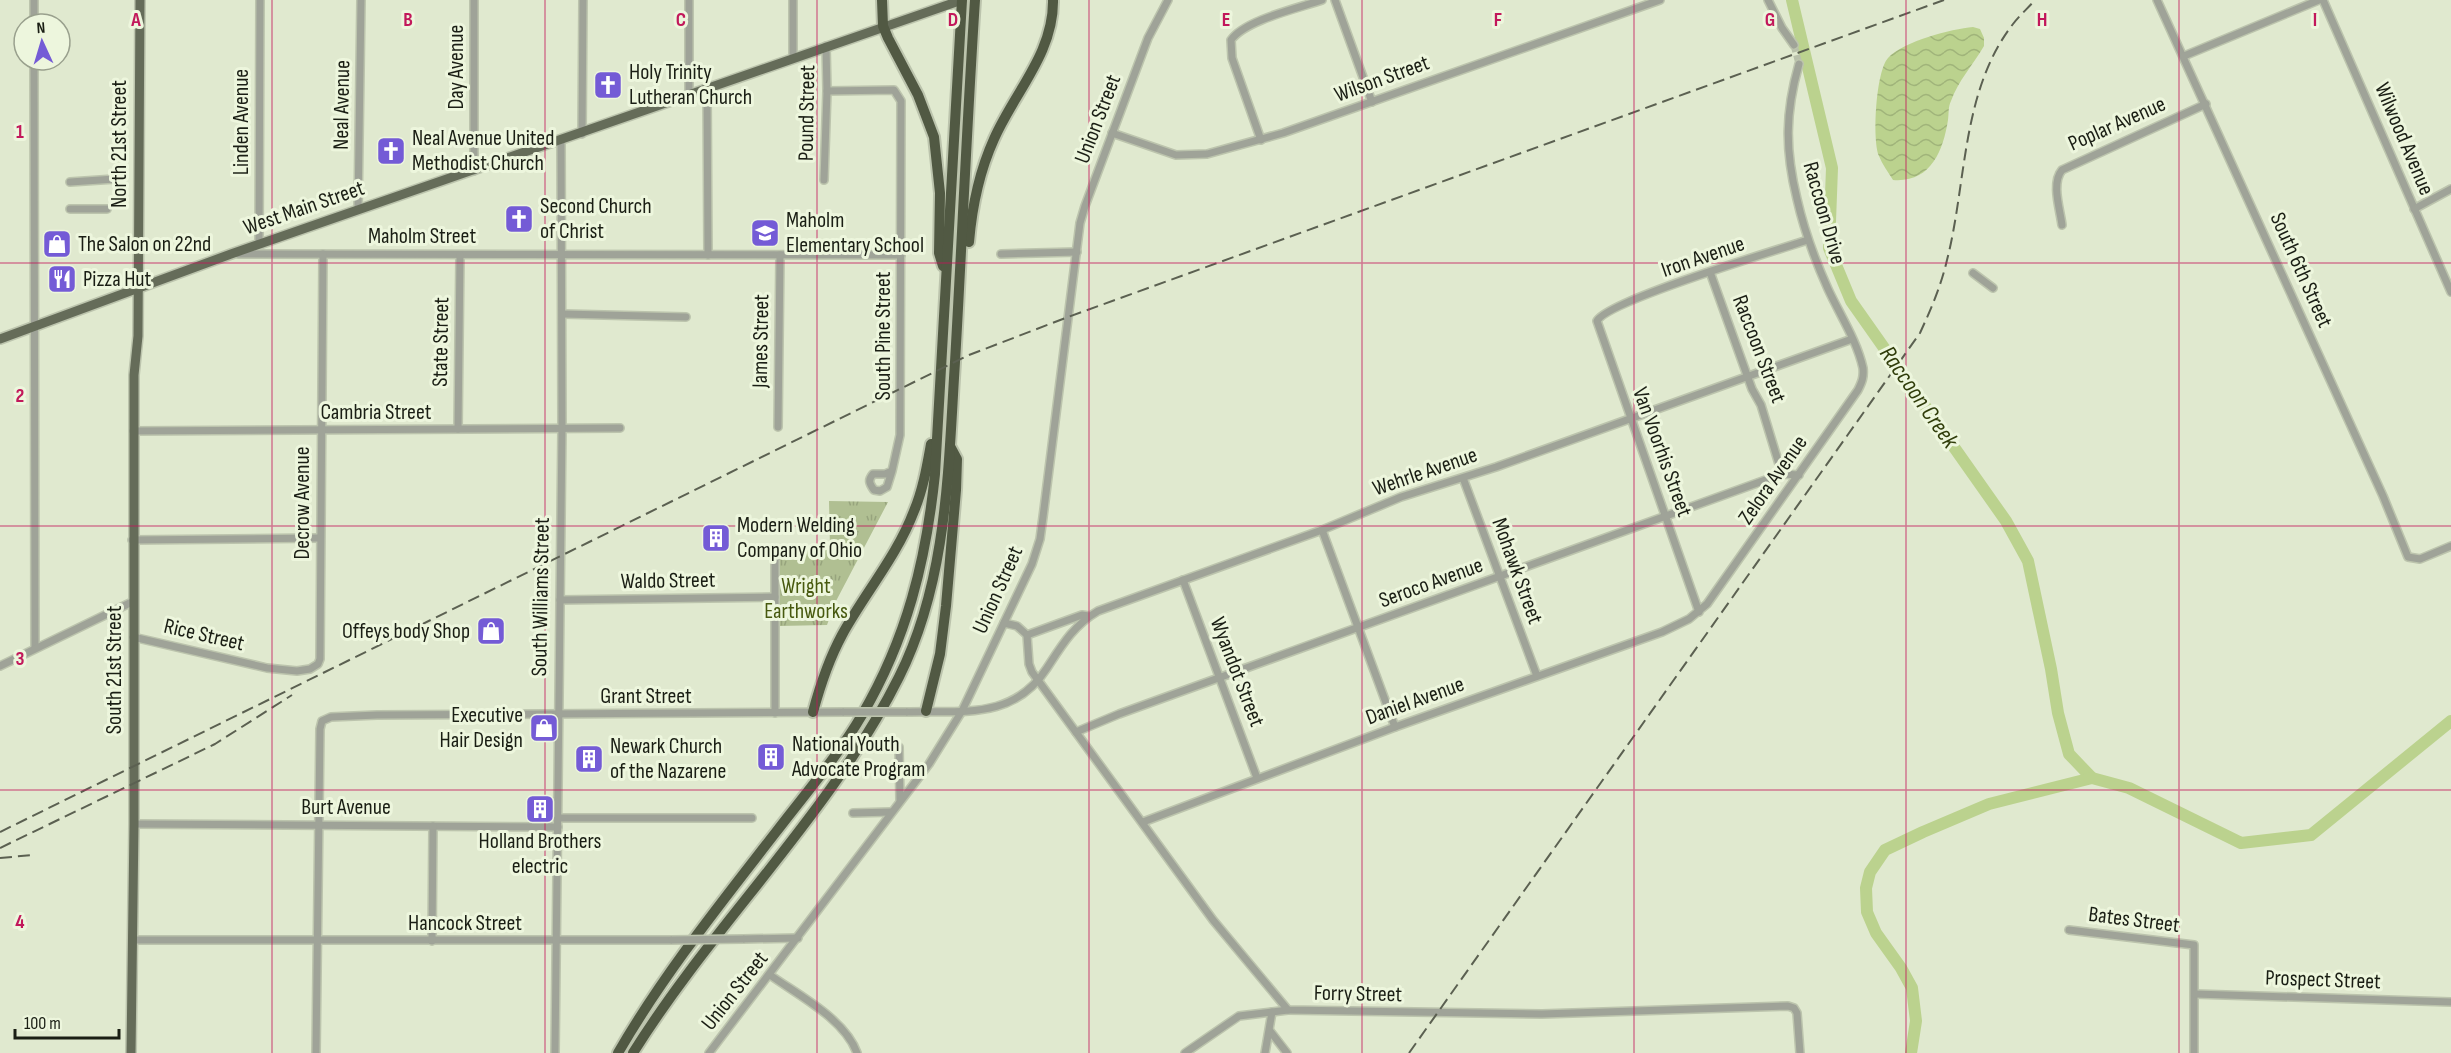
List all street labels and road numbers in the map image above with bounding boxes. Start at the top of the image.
street label: Day Avenue [443,25,470,109]
street label: Wilson Street [1331,49,1433,109]
street label: Neal Avenue [328,60,356,150]
street label: Pound Street [793,64,821,161]
street label: Linden Avenue [228,69,255,175]
street label: Union Street [1069,71,1127,167]
street label: Wilwood Avenue [2368,79,2440,199]
street label: North 21st Street [106,80,133,208]
street label: Poplar Avenue [2064,91,2170,157]
street label: Raccoon Drive [1797,159,1851,267]
street label: West Main Street [240,175,368,241]
street label: South 6th Street [2264,208,2338,332]
street label: Maholm Street [368,223,476,250]
street label: Iron Avenue [1658,230,1748,284]
street label: South Pine Street [870,271,897,400]
street label: Raccoon Street [1726,291,1792,407]
street label: James Street [747,294,775,389]
street label: State Street [427,297,455,387]
street label: Van Voorhis Street [1626,384,1698,521]
street label: Cambria Street [321,399,432,426]
street label: Zelora Avenue [1733,430,1813,530]
street label: Wehrle Avenue [1369,442,1481,502]
street label: Decrow Avenue [289,447,316,559]
street label: Mohawk Street [1485,514,1549,628]
street label: South Williams Street [526,517,556,677]
street label: Union Street [967,542,1029,638]
street label: Seroco Avenue [1375,552,1487,614]
street label: Waldo Street [621,567,716,595]
street label: South 21st Street [101,605,128,734]
street label: Rice Street [161,613,247,657]
street label: Wyandot Street [1204,613,1270,731]
street label: Daniel Avenue [1362,671,1468,731]
street label: Grant Street [600,683,692,710]
street label: Burt Avenue [301,794,391,821]
street label: Bates Street [2087,901,2181,939]
street label: Hancock Street [408,910,522,937]
street label: Union Street [696,946,774,1036]
street label: Prospect Street [2265,964,2381,996]
street label: Forry Street [1314,980,1403,1008]

